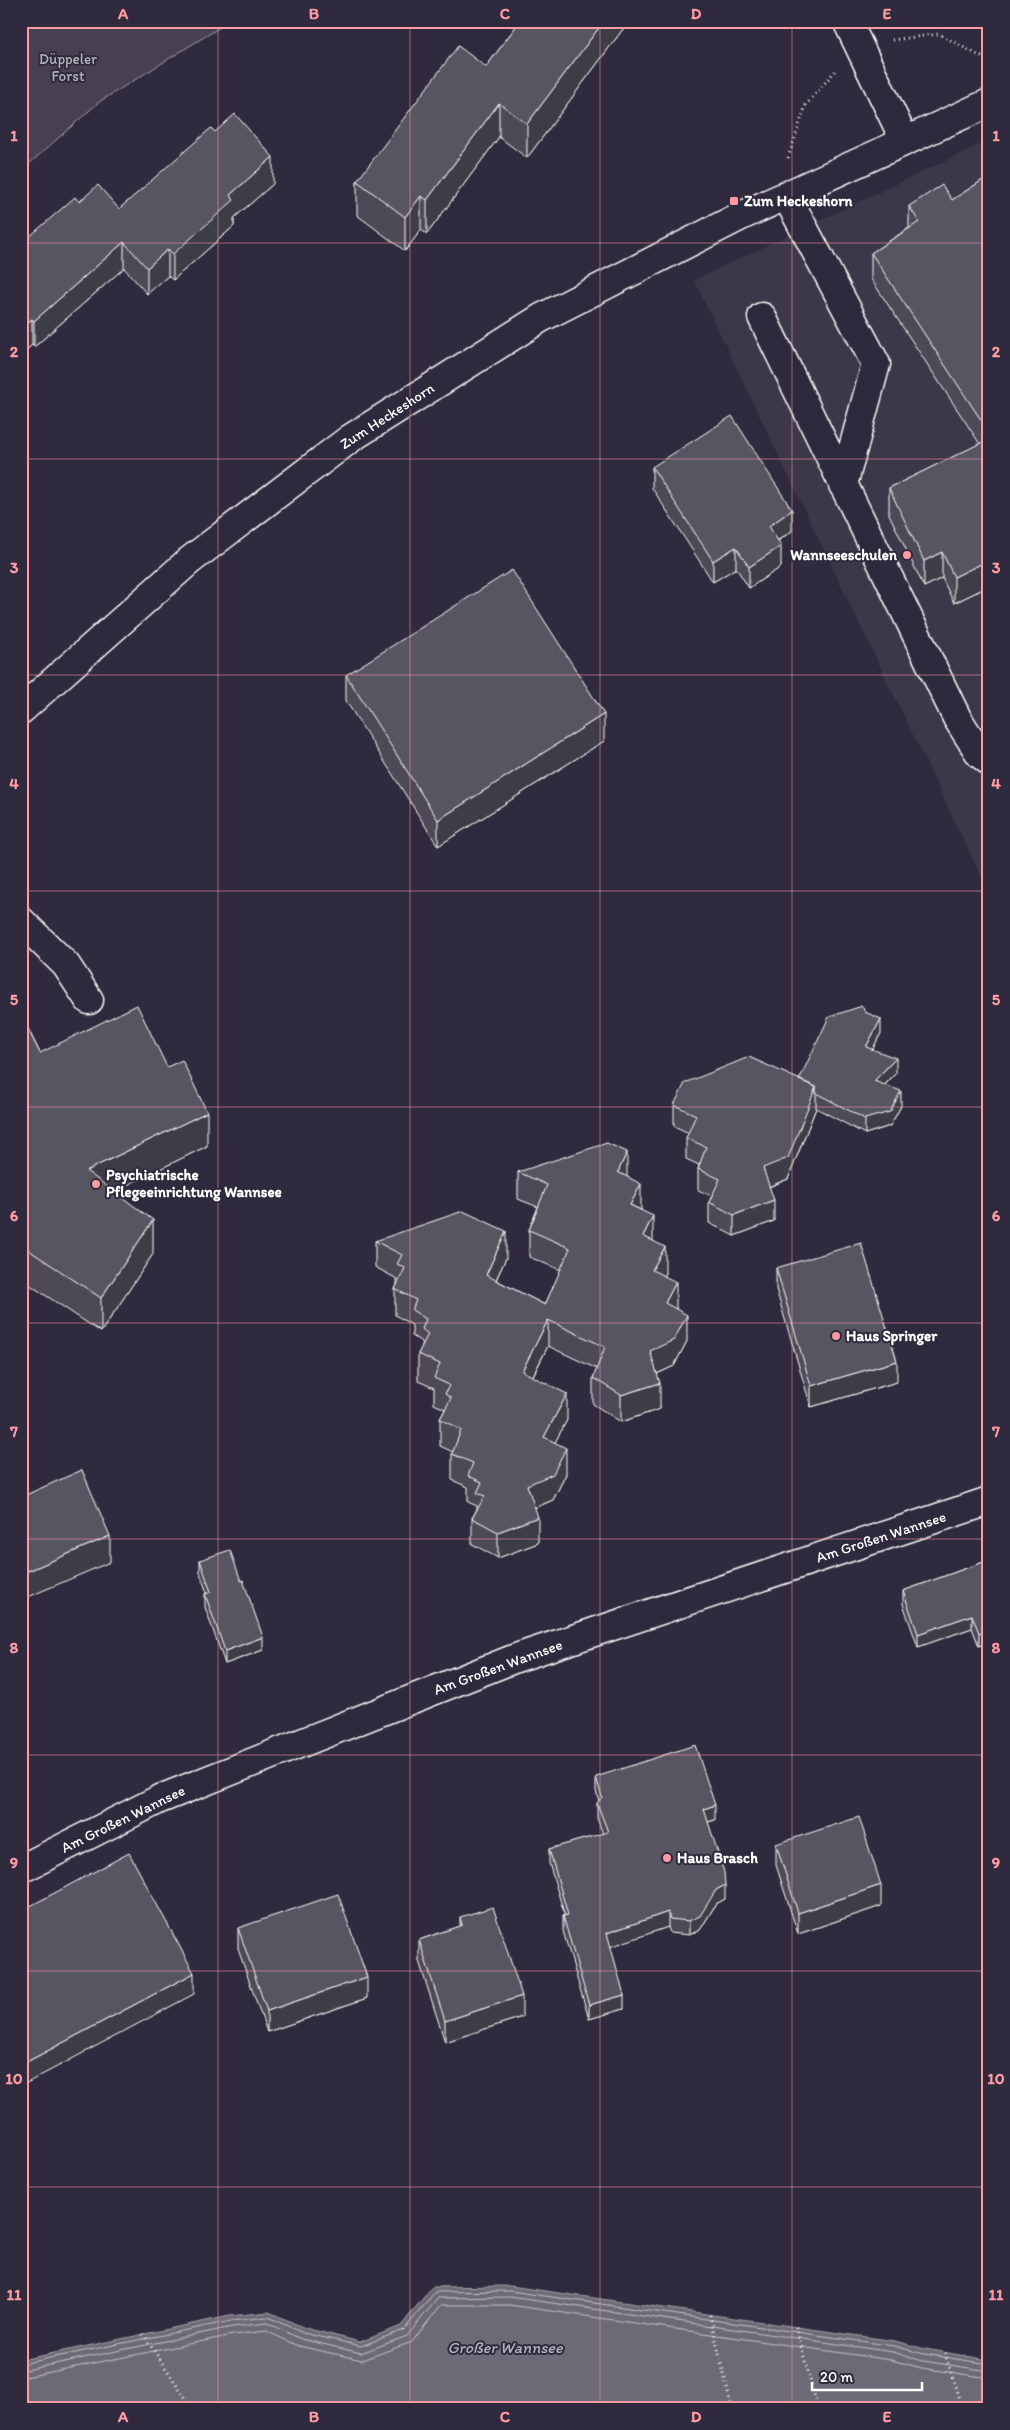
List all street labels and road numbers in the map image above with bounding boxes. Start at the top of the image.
street label: Zum Heckeshorn [337,379,438,453]
street label: Am Großen Wannsee [814,1507,948,1567]
street label: Am Großen Wannsee [431,1635,565,1699]
street label: Am Großen Wannsee [58,1781,188,1857]

